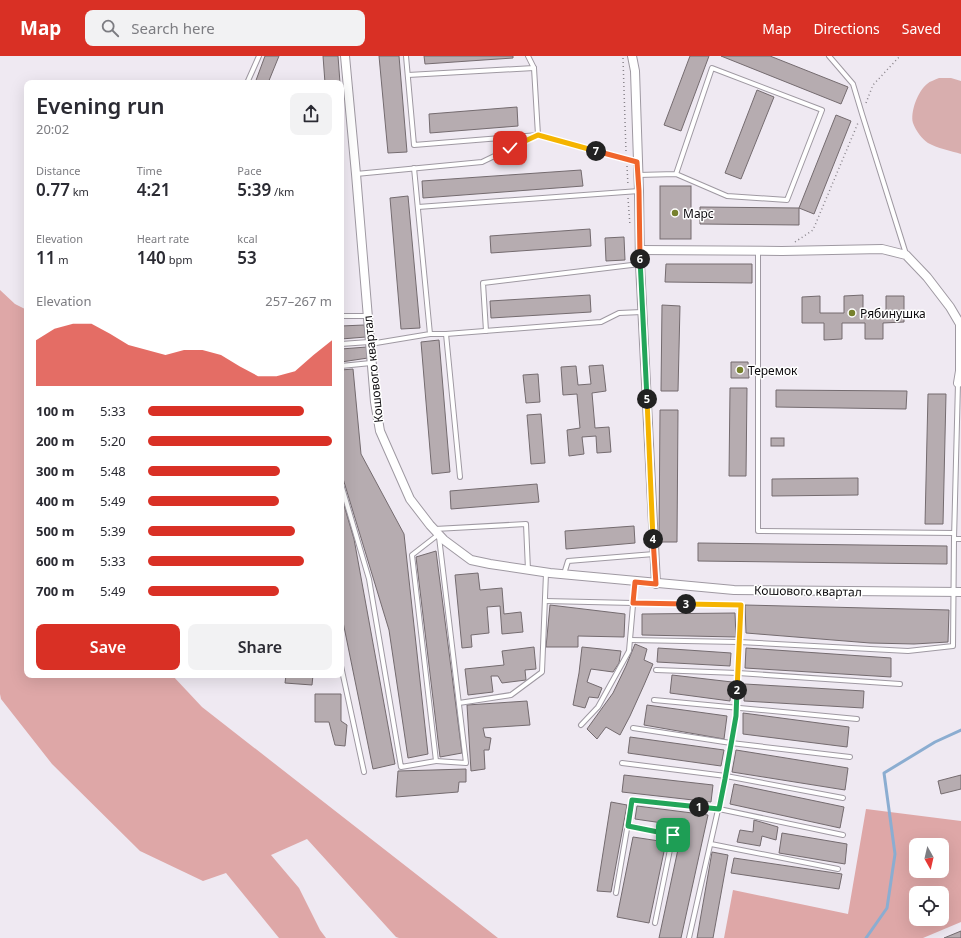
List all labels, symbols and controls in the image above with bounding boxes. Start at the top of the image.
search box [85,10,365,46]
text: Map [20,15,61,41]
icon: search [99,17,121,39]
text: Search here [131,18,215,38]
text: Map [762,19,791,38]
text: Directions [813,19,880,38]
text: Saved [902,19,941,38]
text: Evening run [36,90,165,120]
button: share [290,93,332,135]
text: 20:02 [36,120,69,138]
pin [493,131,527,165]
icon: check [499,137,521,159]
pin: 7 [586,141,606,161]
text: 7 [593,143,599,158]
text: Distance [36,163,81,178]
text: Time [137,163,162,178]
text: Pace [237,163,262,178]
text: 0.77 [36,178,70,201]
text: 4:21 [137,178,171,201]
text: 5:39 [237,178,271,201]
text: km [70,184,89,199]
text: /km [271,184,294,199]
place label: Марс [683,205,714,222]
marker: Марс [670,208,680,218]
text: Elevation [36,231,83,246]
text: Heart rate [137,231,189,246]
text: kcal [237,231,258,246]
text: 11 [36,246,55,269]
text: 140 [137,246,166,269]
text: 53 [237,246,257,269]
pin: 6 [630,249,650,269]
text: 6 [637,251,643,266]
text: m [55,252,69,267]
text: bpm [166,252,193,267]
text: Elevation [36,292,92,310]
text: 257–267 m [265,292,332,310]
place label: Рябинушка [860,305,926,322]
marker: Рябинушка [847,308,857,318]
street label: Кошового квартал [359,315,387,423]
place label: Теремок [748,362,798,379]
marker: Теремок [735,365,745,375]
pin: 5 [637,389,657,409]
text: 5 [644,391,650,406]
text: 100 m [36,402,74,420]
text: 5:33 [100,402,126,420]
text: 200 m [36,432,74,450]
text: 5:20 [100,432,126,450]
text: 300 m [36,462,74,480]
text: 5:48 [100,462,126,480]
text: 400 m [36,492,74,510]
text: 5:49 [100,492,126,510]
text: 500 m [36,522,74,540]
text: 5:39 [100,522,126,540]
pin: 4 [643,529,663,549]
text: 4 [650,531,656,546]
text: 600 m [36,552,74,570]
text: 5:33 [100,552,126,570]
text: 700 m [36,582,74,600]
text: 5:49 [100,582,126,600]
street label: Кошового квартал [754,582,862,600]
pin: 3 [676,594,696,614]
text: 3 [683,596,689,611]
button: Save [36,624,180,670]
button: Share [188,624,332,670]
pin: 2 [727,680,747,700]
text: 2 [734,682,740,697]
pin: 1 [689,797,709,817]
text: 1 [696,799,702,814]
pin [656,818,690,852]
icon: arrive [662,824,684,846]
north arrow [909,838,949,878]
map controls [909,838,949,926]
button: locate [909,886,949,926]

